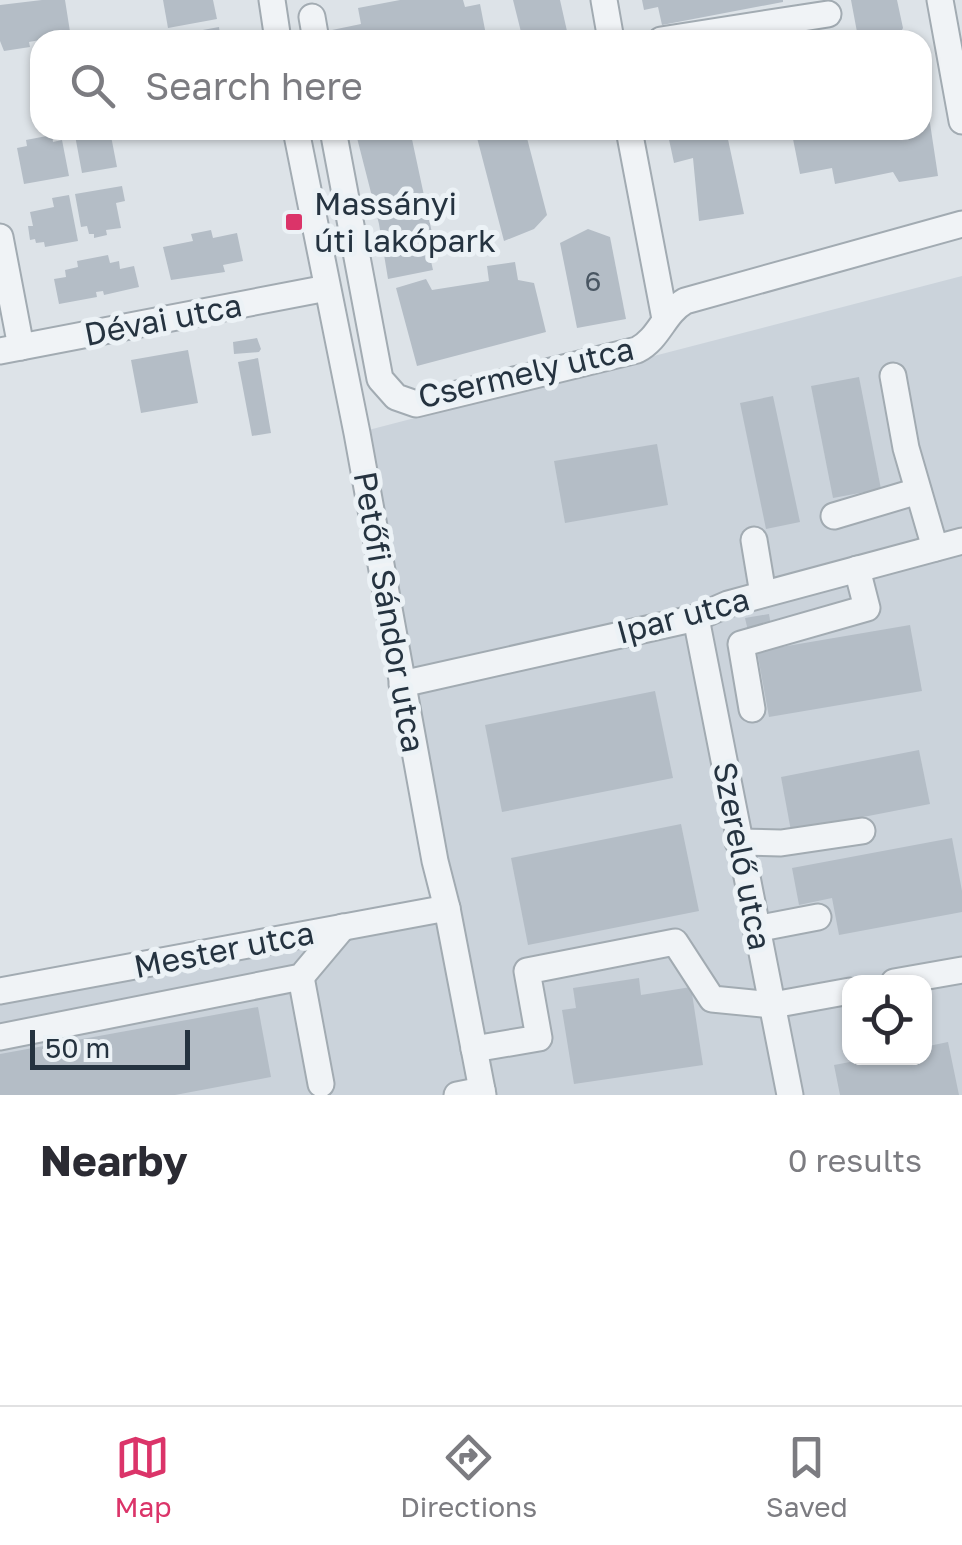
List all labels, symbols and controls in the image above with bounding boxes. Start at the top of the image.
search box [30,30,932,140]
icon: search [65,58,120,113]
text: Search here [145,63,363,108]
place label: Massányi úti lakópark [314,184,496,259]
marker: Massányi úti lakópark [283,211,305,233]
house number: 6 [585,264,601,297]
street label: Dévai utca [81,285,245,353]
street label: Csermely utca [414,329,637,415]
street label: Petőfi Sándor utca [347,468,433,755]
street label: Ipar utca [612,579,753,651]
street label: Szerelő utca [706,759,780,953]
street label: Mester utca [131,913,317,985]
map controls [842,975,932,1065]
button: locate [842,975,932,1065]
scale bar [30,1025,190,1070]
text: 50 m [45,1031,110,1064]
text: Nearby [40,1135,188,1185]
text: 0 results [788,1141,922,1179]
tab: Map [114,1430,172,1523]
tab: Directions [400,1430,537,1523]
tab: Saved [766,1430,848,1523]

